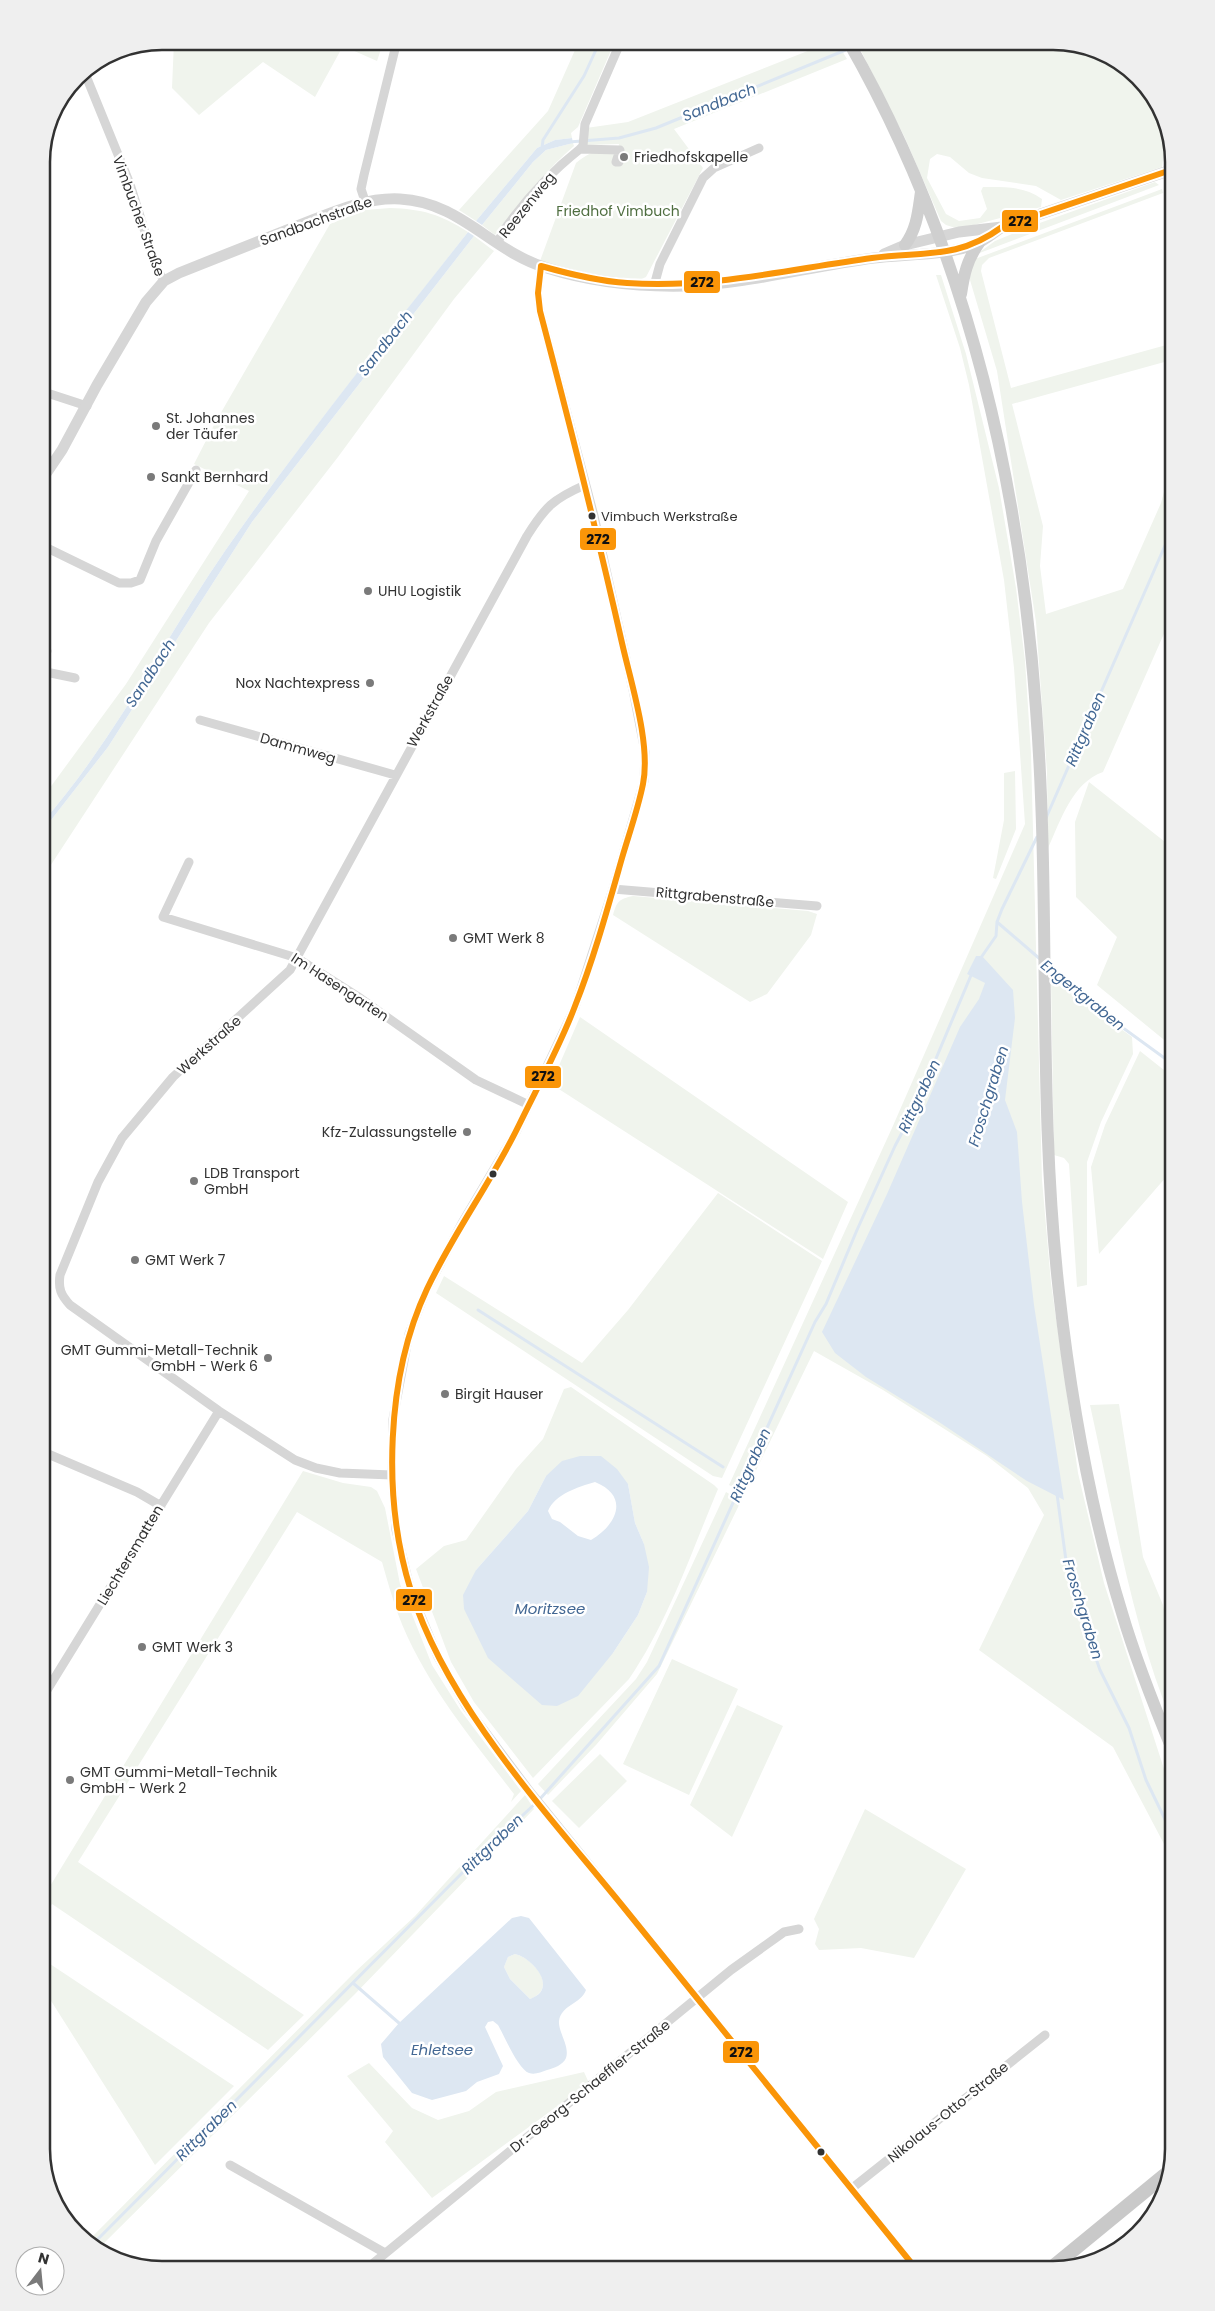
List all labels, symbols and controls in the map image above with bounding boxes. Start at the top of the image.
water label: Sandbach [679,78,759,126]
place label: Friedhofskapelle [634,147,748,167]
marker: Friedhofskapelle [618,151,630,163]
street label: Vimbucher Straße [108,153,170,279]
street label: Reezenweg [494,168,560,242]
street label: Sandbachstraße [257,191,375,251]
park label: Friedhof Vimbuch [556,201,680,221]
line badge: 272 [1001,209,1039,233]
text: 272 [1008,211,1032,231]
line badge: 272 [683,270,721,294]
text: 272 [690,272,714,292]
water label: Sandbach [353,306,417,380]
place label: St. Johannes der Täufer [166,408,255,444]
marker: St. Johannes der Täufer [150,420,162,432]
place label: Sankt Bernhard [161,467,268,487]
marker: Sankt Bernhard [145,471,157,483]
place label: Vimbuch Werkstraße [601,507,738,526]
marker: Vimbuch Werkstraße [587,511,597,521]
line badge: 272 [579,527,617,551]
text: 272 [586,529,610,549]
place label: UHU Logistik [378,581,462,601]
marker: UHU Logistik [362,585,374,597]
water label: Sandbach [120,635,180,711]
street label: Werkstraße [402,671,458,751]
place label: Nox Nachtexpress [236,673,360,693]
marker: Nox Nachtexpress [364,677,376,689]
water label: Rittgraben [1060,689,1110,769]
street label: Dammweg [258,728,338,768]
street label: Rittgrabenstraße [655,882,775,912]
place label: GMT Werk 8 [463,928,545,948]
marker: GMT Werk 8 [447,932,459,944]
street label: Im Hasengarten [287,948,393,1026]
water label: Engertgraben [1036,955,1130,1035]
street label: Werkstraße [173,1011,246,1079]
water label: Froschgraben [963,1043,1013,1149]
water label: Rittgraben [893,1056,945,1136]
line badge: 272 [524,1065,562,1089]
text: 272 [531,1066,555,1086]
place label: Kfz-Zulassungstelle [322,1122,457,1142]
marker: Kfz-Zulassungstelle [461,1126,473,1138]
place label: LDB Transport GmbH [204,1163,300,1199]
unlabelled marker [488,1169,498,1179]
marker: LDB Transport GmbH [188,1175,200,1187]
place label: GMT Werk 7 [145,1250,226,1270]
marker: GMT Werk 7 [129,1254,141,1266]
place label: GMT Gummi-Metall-Technik GmbH - Werk 6 [61,1340,259,1376]
marker: GMT Gummi-Metall-Technik GmbH - Werk 6 [262,1352,274,1364]
place label: Birgit Hauser [455,1384,543,1404]
marker: Birgit Hauser [439,1388,451,1400]
water label: Rittgraben [724,1425,776,1505]
street label: Liechtersmatten [92,1501,168,1609]
water label: Froschgraben [1058,1556,1108,1662]
line badge: 272 [395,1588,433,1612]
text: 272 [402,1590,426,1610]
water label: Moritzsee [515,1598,585,1619]
place label: GMT Werk 3 [152,1637,233,1657]
marker: GMT Werk 3 [136,1641,148,1653]
place label: GMT Gummi-Metall-Technik GmbH - Werk 2 [80,1762,278,1798]
marker: GMT Gummi-Metall-Technik GmbH - Werk 2 [64,1774,76,1786]
water label: Rittgraben [456,1809,528,1879]
street label: Dr.-Georg-Schaeffler-Straße [506,2015,675,2157]
water label: Ehletsee [411,2039,473,2060]
line badge: 272 [722,2040,760,2064]
text: 272 [729,2042,753,2062]
street label: Nikolaus-Otto-Straße [883,2057,1013,2167]
water label: Rittgraben [171,2095,241,2165]
unlabelled marker [816,2147,826,2157]
north arrow [15,2246,65,2296]
text: N [36,2247,51,2270]

